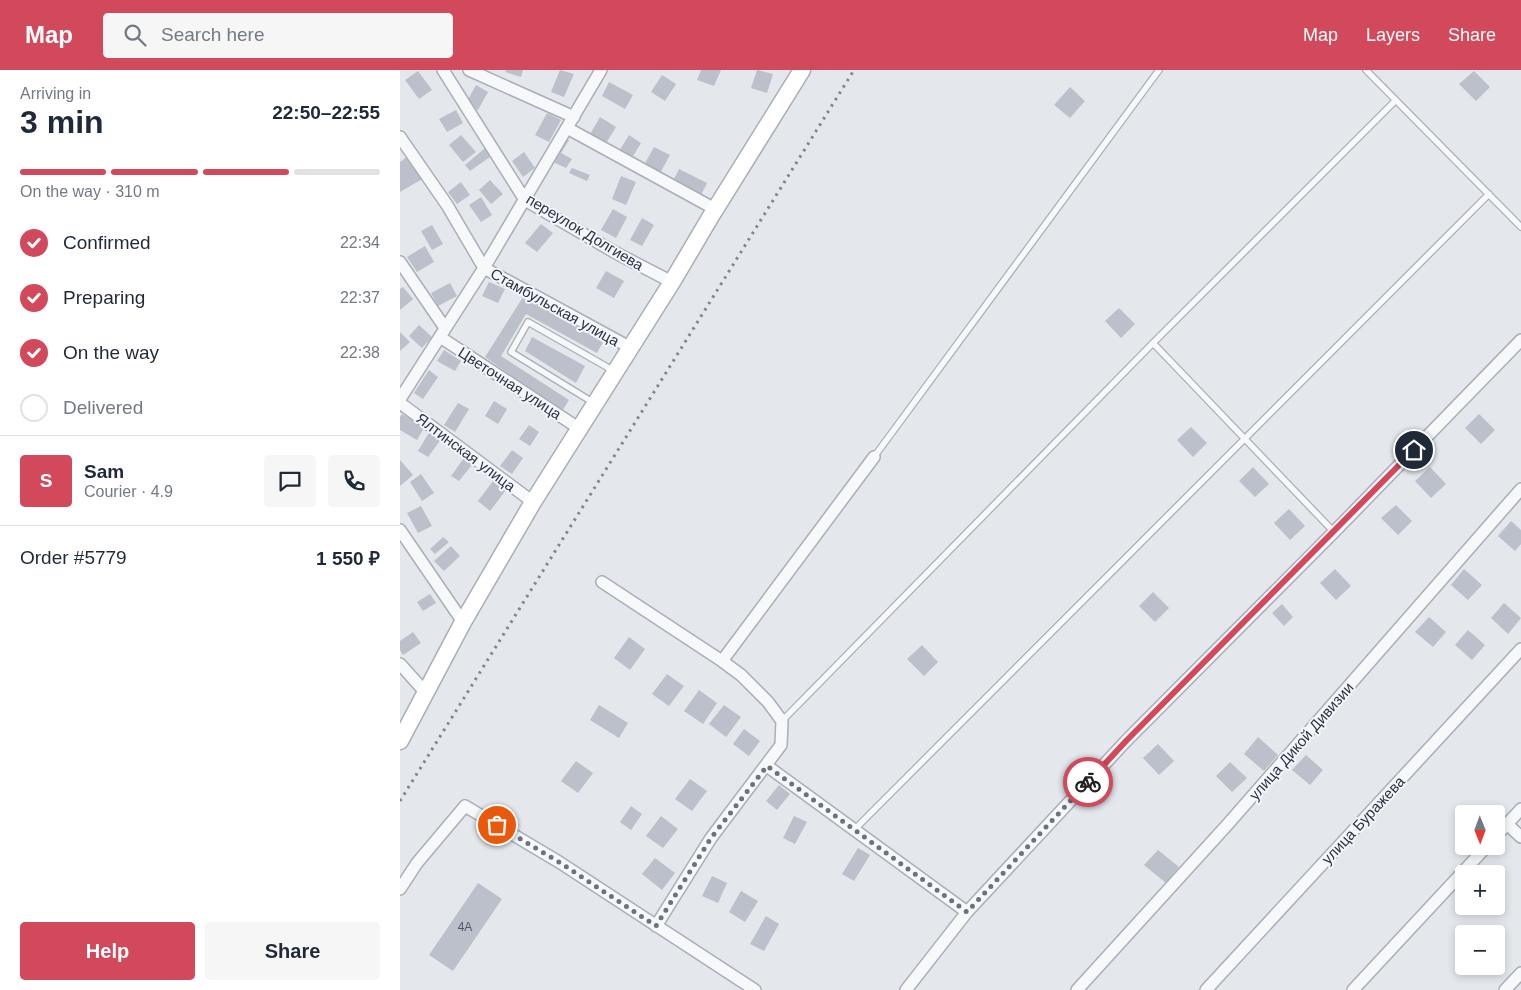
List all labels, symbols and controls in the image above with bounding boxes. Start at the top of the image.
search box [103,13,453,58]
text: Map [25,21,73,48]
icon: search [121,21,149,49]
text: Search here [161,24,265,45]
text: Map [1303,25,1338,45]
text: Layers [1366,25,1420,45]
text: Share [1448,25,1496,45]
text: Arriving in [20,85,91,102]
text: 22:50–22:55 [272,102,380,123]
text: 3 min [20,104,104,140]
text: On the way · 310 m [20,183,160,200]
street label: переулок Долгиева [523,190,647,274]
icon: check [20,229,48,257]
text: Confirmed [63,232,151,253]
text: 22:34 [340,234,380,251]
street label: Стамбульская улица [488,265,623,350]
icon: check [20,284,48,312]
text: Preparing [63,287,145,308]
text: 22:37 [340,289,380,306]
icon: check [20,339,48,367]
text: On the way [63,342,159,363]
street label: Цветочная улица [455,343,565,423]
text: 22:38 [340,344,380,361]
text: Delivered [63,397,143,418]
street label: Ялтинская улица [413,409,519,495]
pin [1393,429,1435,471]
icon: home [1400,436,1428,464]
button: chat [264,455,316,507]
button: phone [328,455,380,507]
text: Sam [84,461,124,482]
text: S [40,470,52,491]
text: Courier · 4.9 [84,483,173,500]
text: Order #5779 [20,547,127,568]
text: 1 550 ₽ [316,548,380,569]
street label: улица Дикой Дивизии [1245,679,1357,803]
courier [1063,757,1113,807]
icon: bike [1074,768,1102,796]
street label: улица Буражева [1318,772,1408,867]
pin [476,804,518,846]
north arrow [1455,805,1505,855]
map controls [1455,805,1505,975]
icon: bag [483,811,511,839]
button: + [1455,865,1505,915]
house number: 4А [458,920,472,934]
button: Help [20,922,195,980]
button: Share [205,922,380,980]
button: − [1455,925,1505,975]

